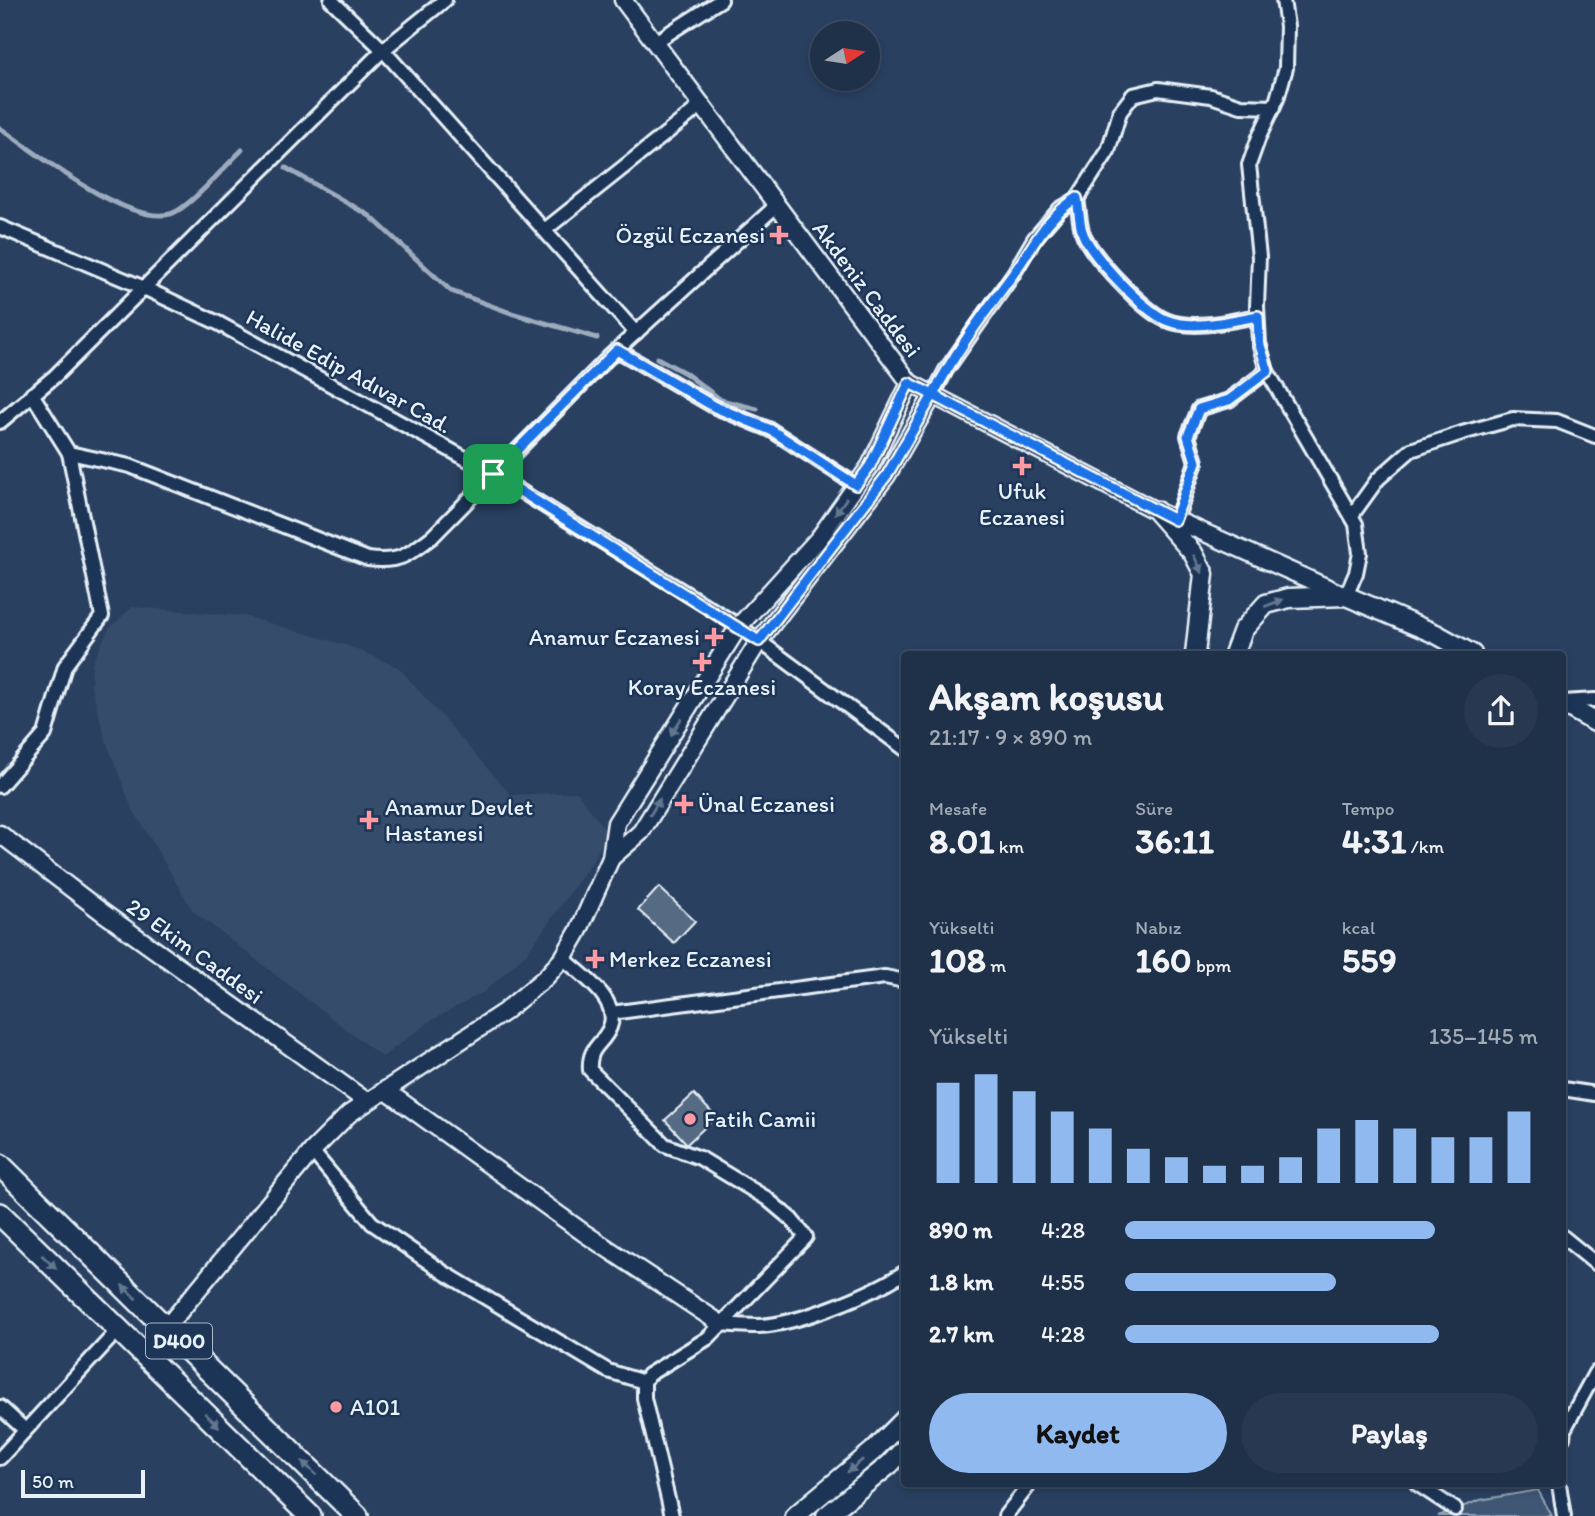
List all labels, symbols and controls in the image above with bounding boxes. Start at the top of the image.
north arrow [810,21,880,91]
map controls [810,21,880,91]
street label: Akdeniz Caddesi [807,215,927,363]
place label: Özgül Eczanesi [616,221,765,249]
marker: Özgül Eczanesi [771,227,787,243]
street label: Halide Edip Adıvar Cad. [241,303,457,439]
pin [463,444,523,504]
icon: arrive [474,455,512,493]
marker: Ufuk Eczanesi [1014,458,1030,474]
place label: Ufuk Eczanesi [979,477,1065,531]
one-way arrow [834,497,848,515]
one-way arrow [1193,554,1204,574]
one-way arrow [1264,598,1285,609]
place label: Anamur Eczanesi [529,623,700,651]
marker: Anamur Eczanesi [706,629,722,645]
marker: Koray Eczanesi [694,654,710,670]
place label: Koray Eczanesi [628,673,776,701]
text: Akşam koşusu [929,674,1164,720]
button: share [1464,674,1538,748]
one-way arrow [669,717,682,736]
text: 21:17 · 9 × 890 m [929,723,1092,751]
place label: Ünal Eczanesi [698,790,835,818]
place label: Anamur Devlet Hastanesi [385,793,534,847]
marker: Ünal Eczanesi [676,796,692,812]
text: Mesafe [929,797,987,820]
text: Süre [1135,797,1173,820]
text: Tempo [1342,797,1395,820]
one-way arrow [649,798,662,817]
marker: Anamur Devlet Hastanesi [359,810,379,830]
text: 8.01 [929,820,995,862]
text: 36:11 [1135,820,1214,862]
text: 4:31 [1342,820,1407,862]
text: km [995,835,1024,858]
text: /km [1407,835,1444,858]
street label: 29 Ekim Caddesi [121,892,269,1010]
text: Yükselti [929,916,994,939]
text: Nabız [1135,916,1182,939]
text: kcal [1342,916,1375,939]
text: 108 [929,939,986,981]
text: 160 [1135,939,1192,981]
text: 559 [1342,939,1397,981]
place label: Merkez Eczanesi [609,945,772,973]
marker: Merkez Eczanesi [587,951,603,967]
text: m [986,954,1006,977]
text: bpm [1192,954,1231,977]
text: Yükselti [929,1022,1008,1050]
text: 135–145 m [1429,1022,1538,1050]
place label: Fatih Camii [704,1105,816,1133]
marker: Fatih Camii [682,1111,698,1127]
text: 890 m [929,1216,992,1244]
text: 4:28 [1041,1216,1085,1244]
one-way arrow [40,1253,57,1269]
text: 1.8 km [929,1268,994,1296]
text: 4:55 [1041,1268,1085,1296]
one-way arrow [121,1284,138,1300]
text: 2.7 km [929,1320,994,1348]
text: 4:28 [1041,1320,1085,1348]
road number: D400 [146,1324,212,1358]
place label: A101 [350,1393,401,1421]
button: Kaydet [929,1393,1227,1473]
button: Paylaş [1241,1393,1538,1473]
marker: A101 [328,1399,344,1415]
one-way arrow [203,1412,220,1428]
one-way arrow [847,1458,864,1473]
one-way arrow [300,1460,317,1477]
scale bar [21,1467,145,1499]
text: 50 m [32,1470,74,1493]

